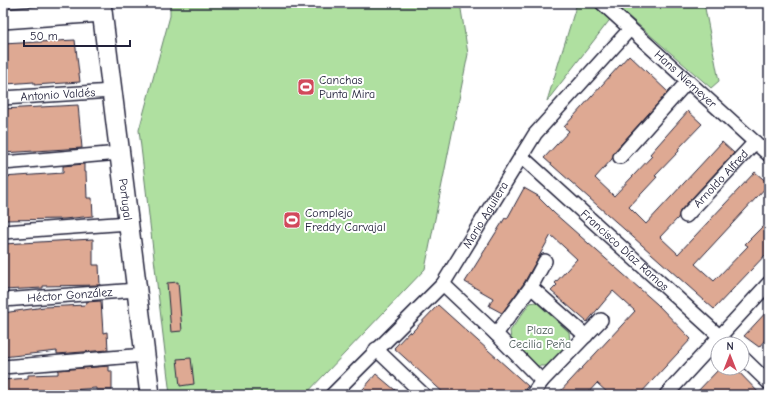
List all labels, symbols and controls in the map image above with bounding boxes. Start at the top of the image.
scale bar [24,22,130,48]
text: 50 m [30,29,58,43]
street label: Hans Niemeyer [652,47,720,111]
place label: Canchas Punta Mira [319,73,375,101]
sports icon: Canchas Punta Mira [296,77,316,97]
street label: Antonio Valdés [20,85,96,104]
street label: Arnoldo Alfred [690,147,751,211]
street label: Portugal [116,178,135,221]
street label: Mario Aguilera [460,179,511,251]
place label: Complejo Freddy Carvajal [305,206,386,234]
street label: Francisco Díaz Ramos [578,207,672,294]
sports icon: Complejo Freddy Carvajal [282,210,302,230]
street label: Héctor González [27,285,114,305]
park label: Plaza Cecilia Peña [509,323,571,351]
north arrow [710,336,750,376]
text: N [726,340,734,353]

